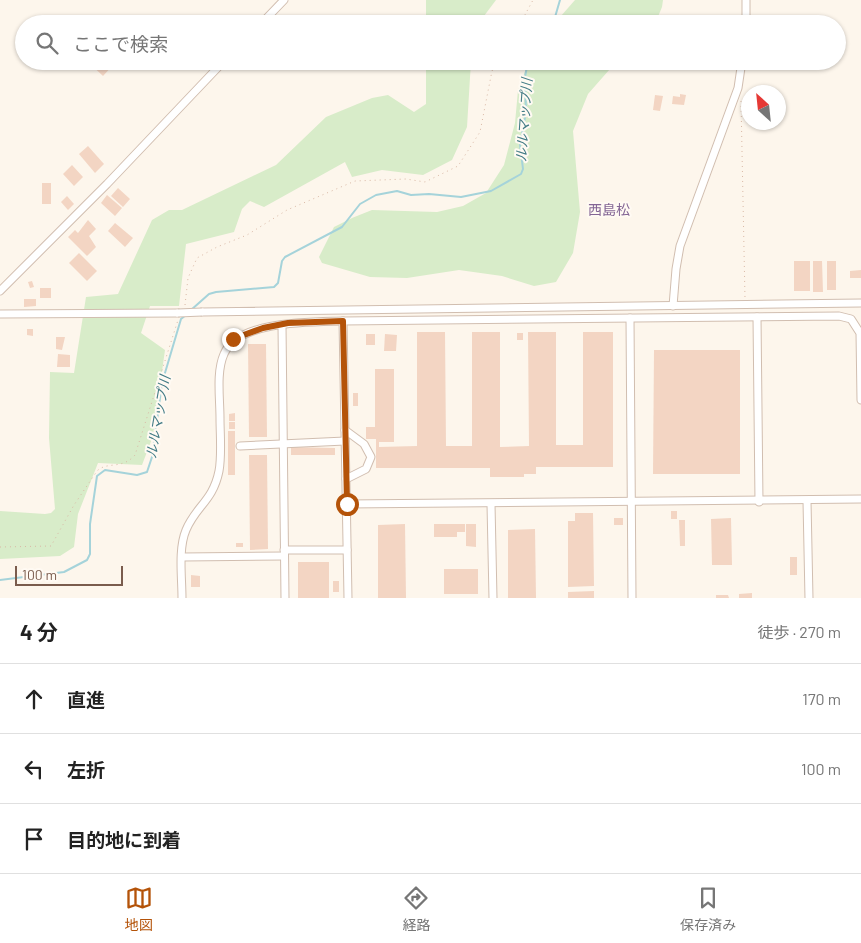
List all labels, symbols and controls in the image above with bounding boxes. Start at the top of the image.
search box [15,15,846,70]
icon: search [33,29,61,57]
text: ここで検索 [73,32,168,55]
water label: ルルマップ川 [512,75,535,162]
north arrow [741,85,786,130]
district label: 西島松 [588,201,630,218]
route end [222,328,245,351]
water label: ルルマップ川 [142,372,174,460]
route start [336,493,359,516]
scale bar [15,563,122,586]
text: 100 m [22,566,57,583]
text: 4 分 [20,619,58,644]
text: 徒歩 · 270 m [758,622,841,641]
icon: ahead [20,685,48,713]
text: 直進 [67,688,105,711]
text: 170 m [802,689,841,708]
icon: left [20,755,48,783]
text: 左折 [67,758,105,781]
text: 100 m [801,759,841,778]
icon: arrive [20,825,48,853]
text: 目的地に到着 [67,828,181,851]
tab: 地図 [125,884,153,934]
tab: 経路 [402,884,430,934]
tab: 保存済み [680,884,736,934]

